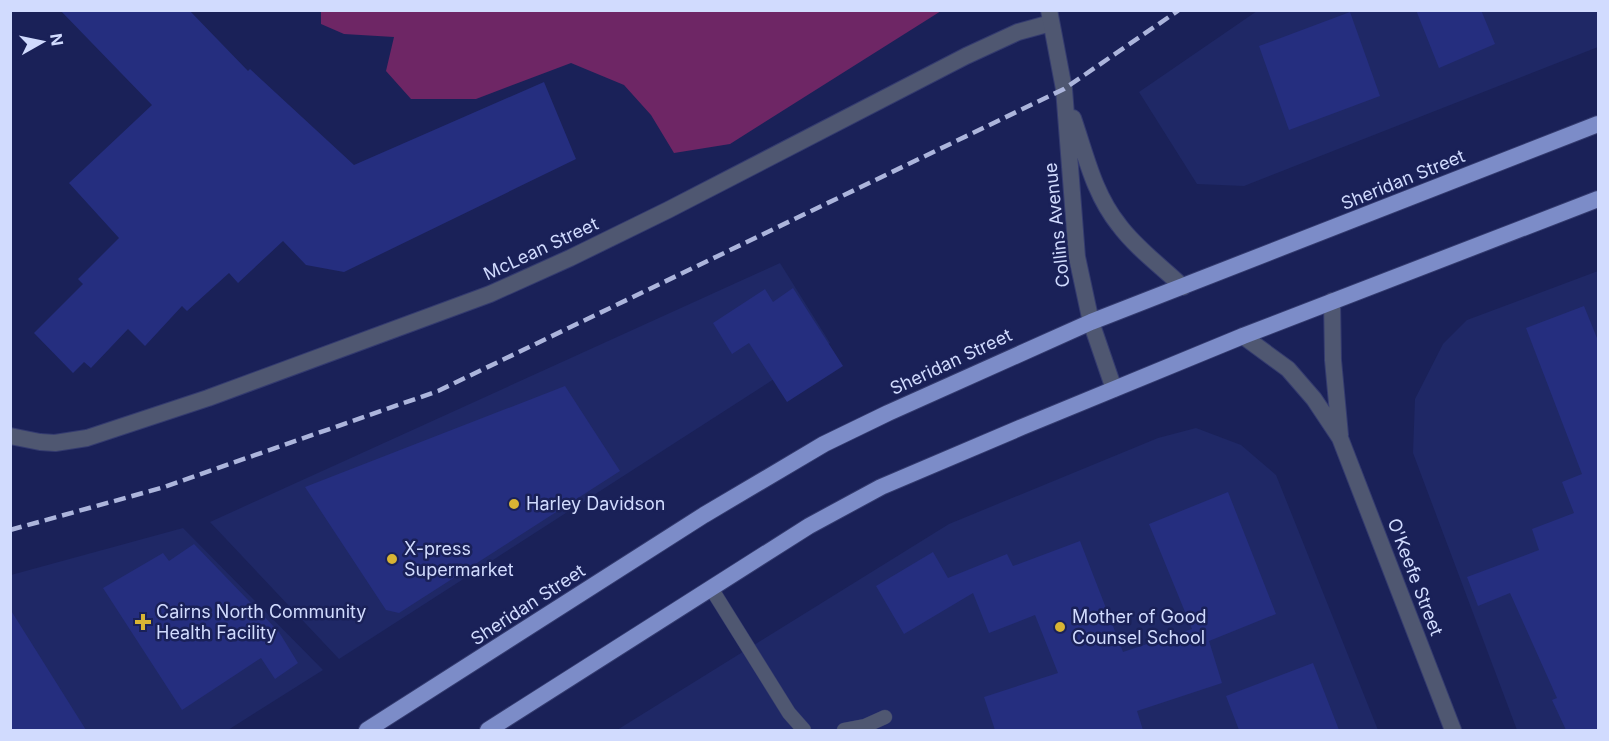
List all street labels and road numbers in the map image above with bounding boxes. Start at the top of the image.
street label: Sheridan Street [1338,145,1468,214]
street label: Collins Avenue [1040,162,1074,289]
street label: McLean Street [480,213,602,284]
street label: Sheridan Street [887,324,1015,399]
street label: O'Keefe Street [1383,515,1448,639]
street label: Sheridan Street [467,560,589,649]

